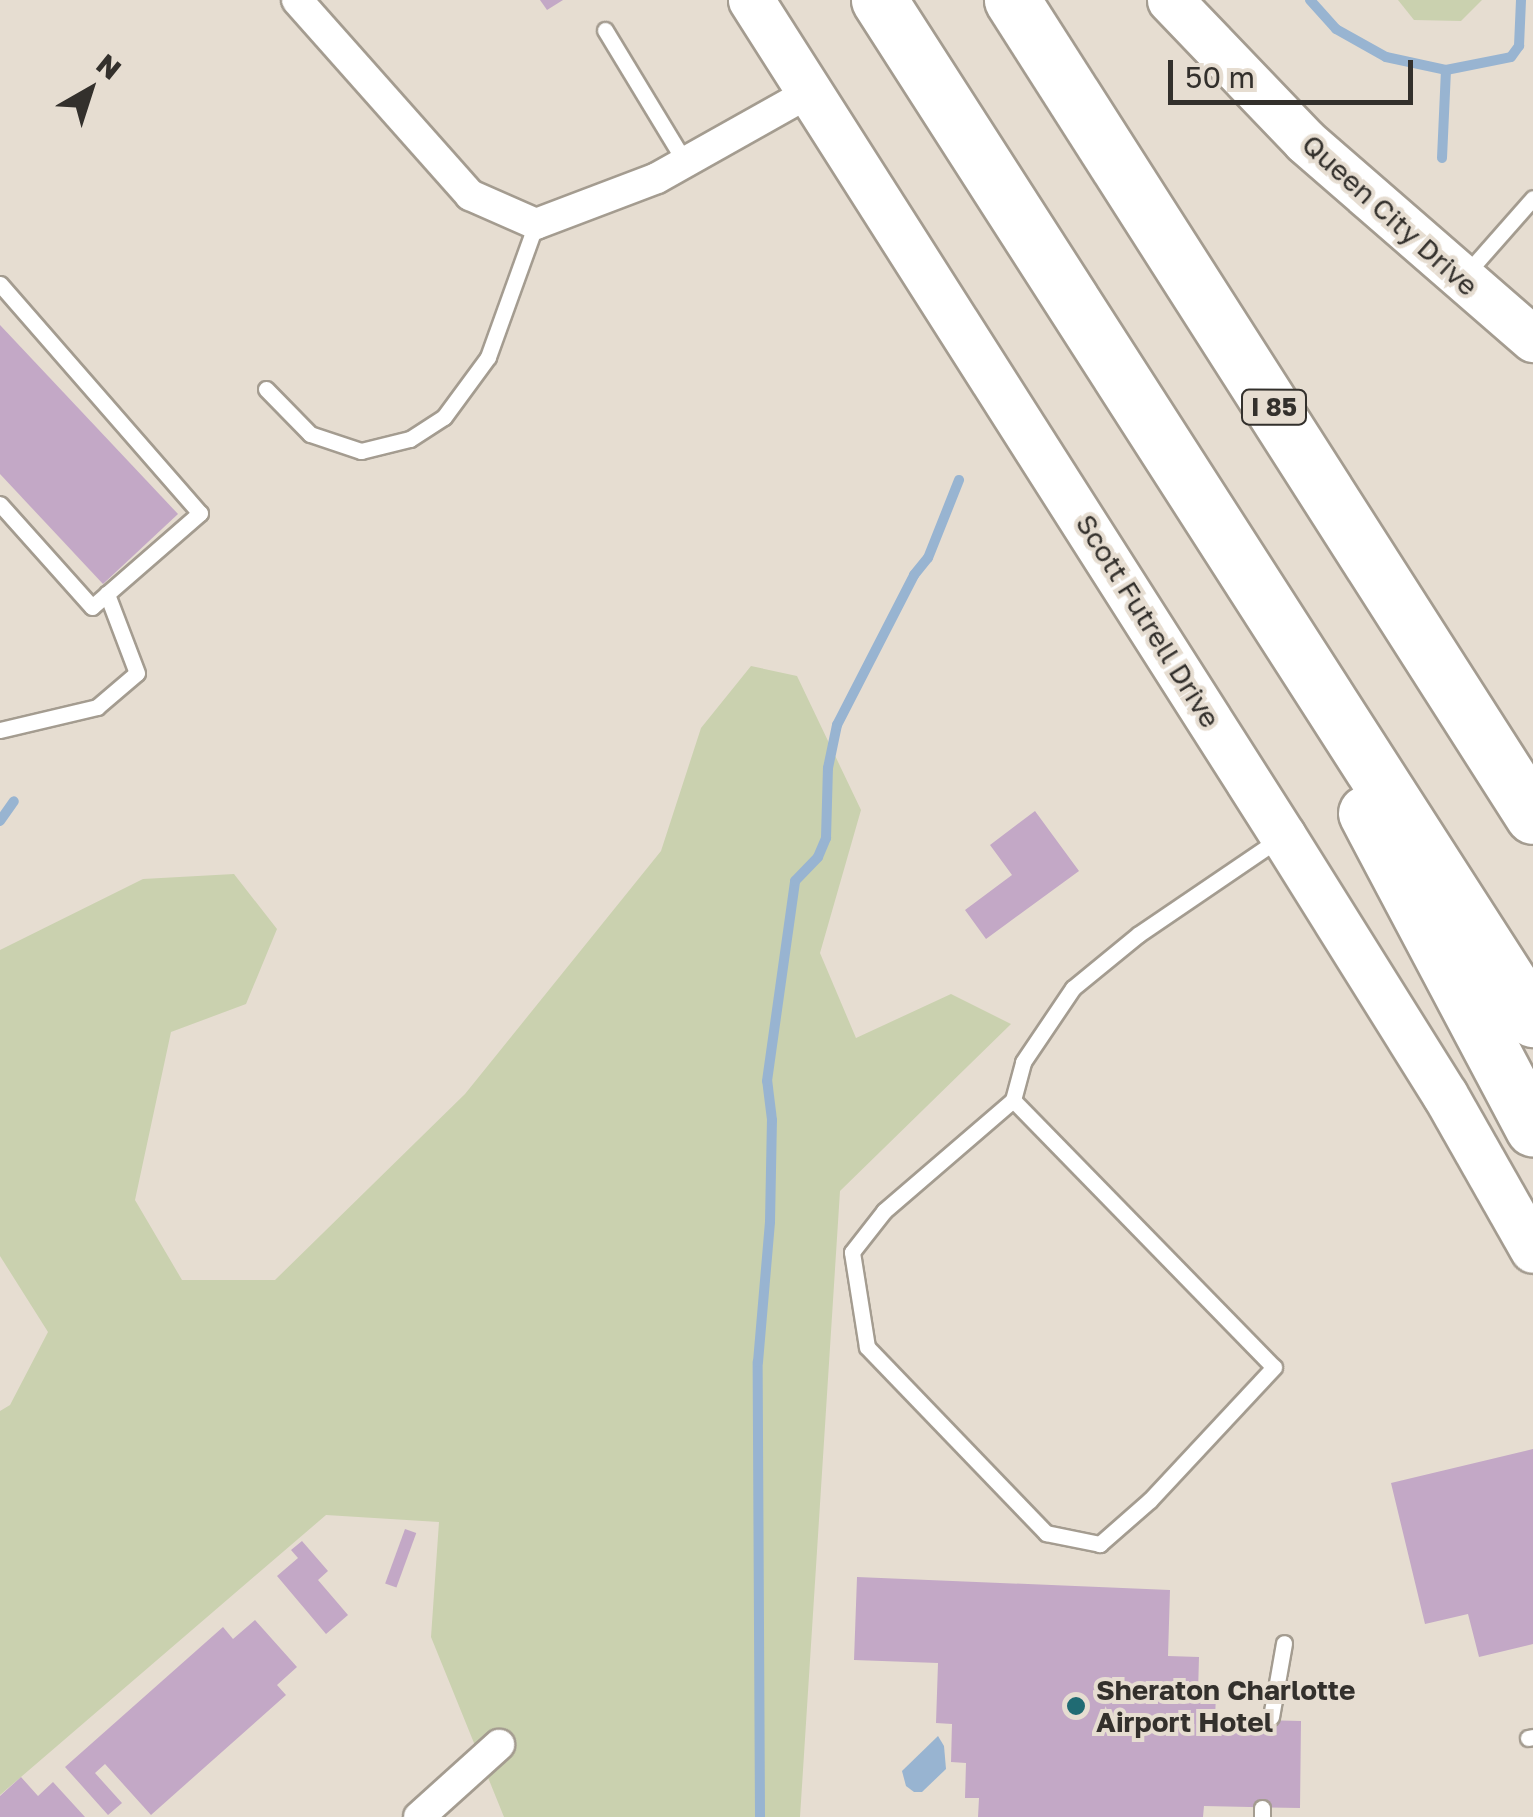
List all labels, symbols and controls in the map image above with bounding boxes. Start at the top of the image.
north arrow [40,40,140,140]
scale bar [1173,40,1418,102]
text: N [91,47,128,86]
text: 50 m [1185,59,1255,95]
street label: Queen City Drive [1295,127,1485,303]
road number: I 85 [1239,387,1309,427]
street label: Scott Futrell Drive [1069,508,1227,734]
place label: Sheraton Charlotte Airport Hotel [1096,1673,1355,1739]
marker: Sheraton Charlotte Airport Hotel [1065,1695,1087,1717]

